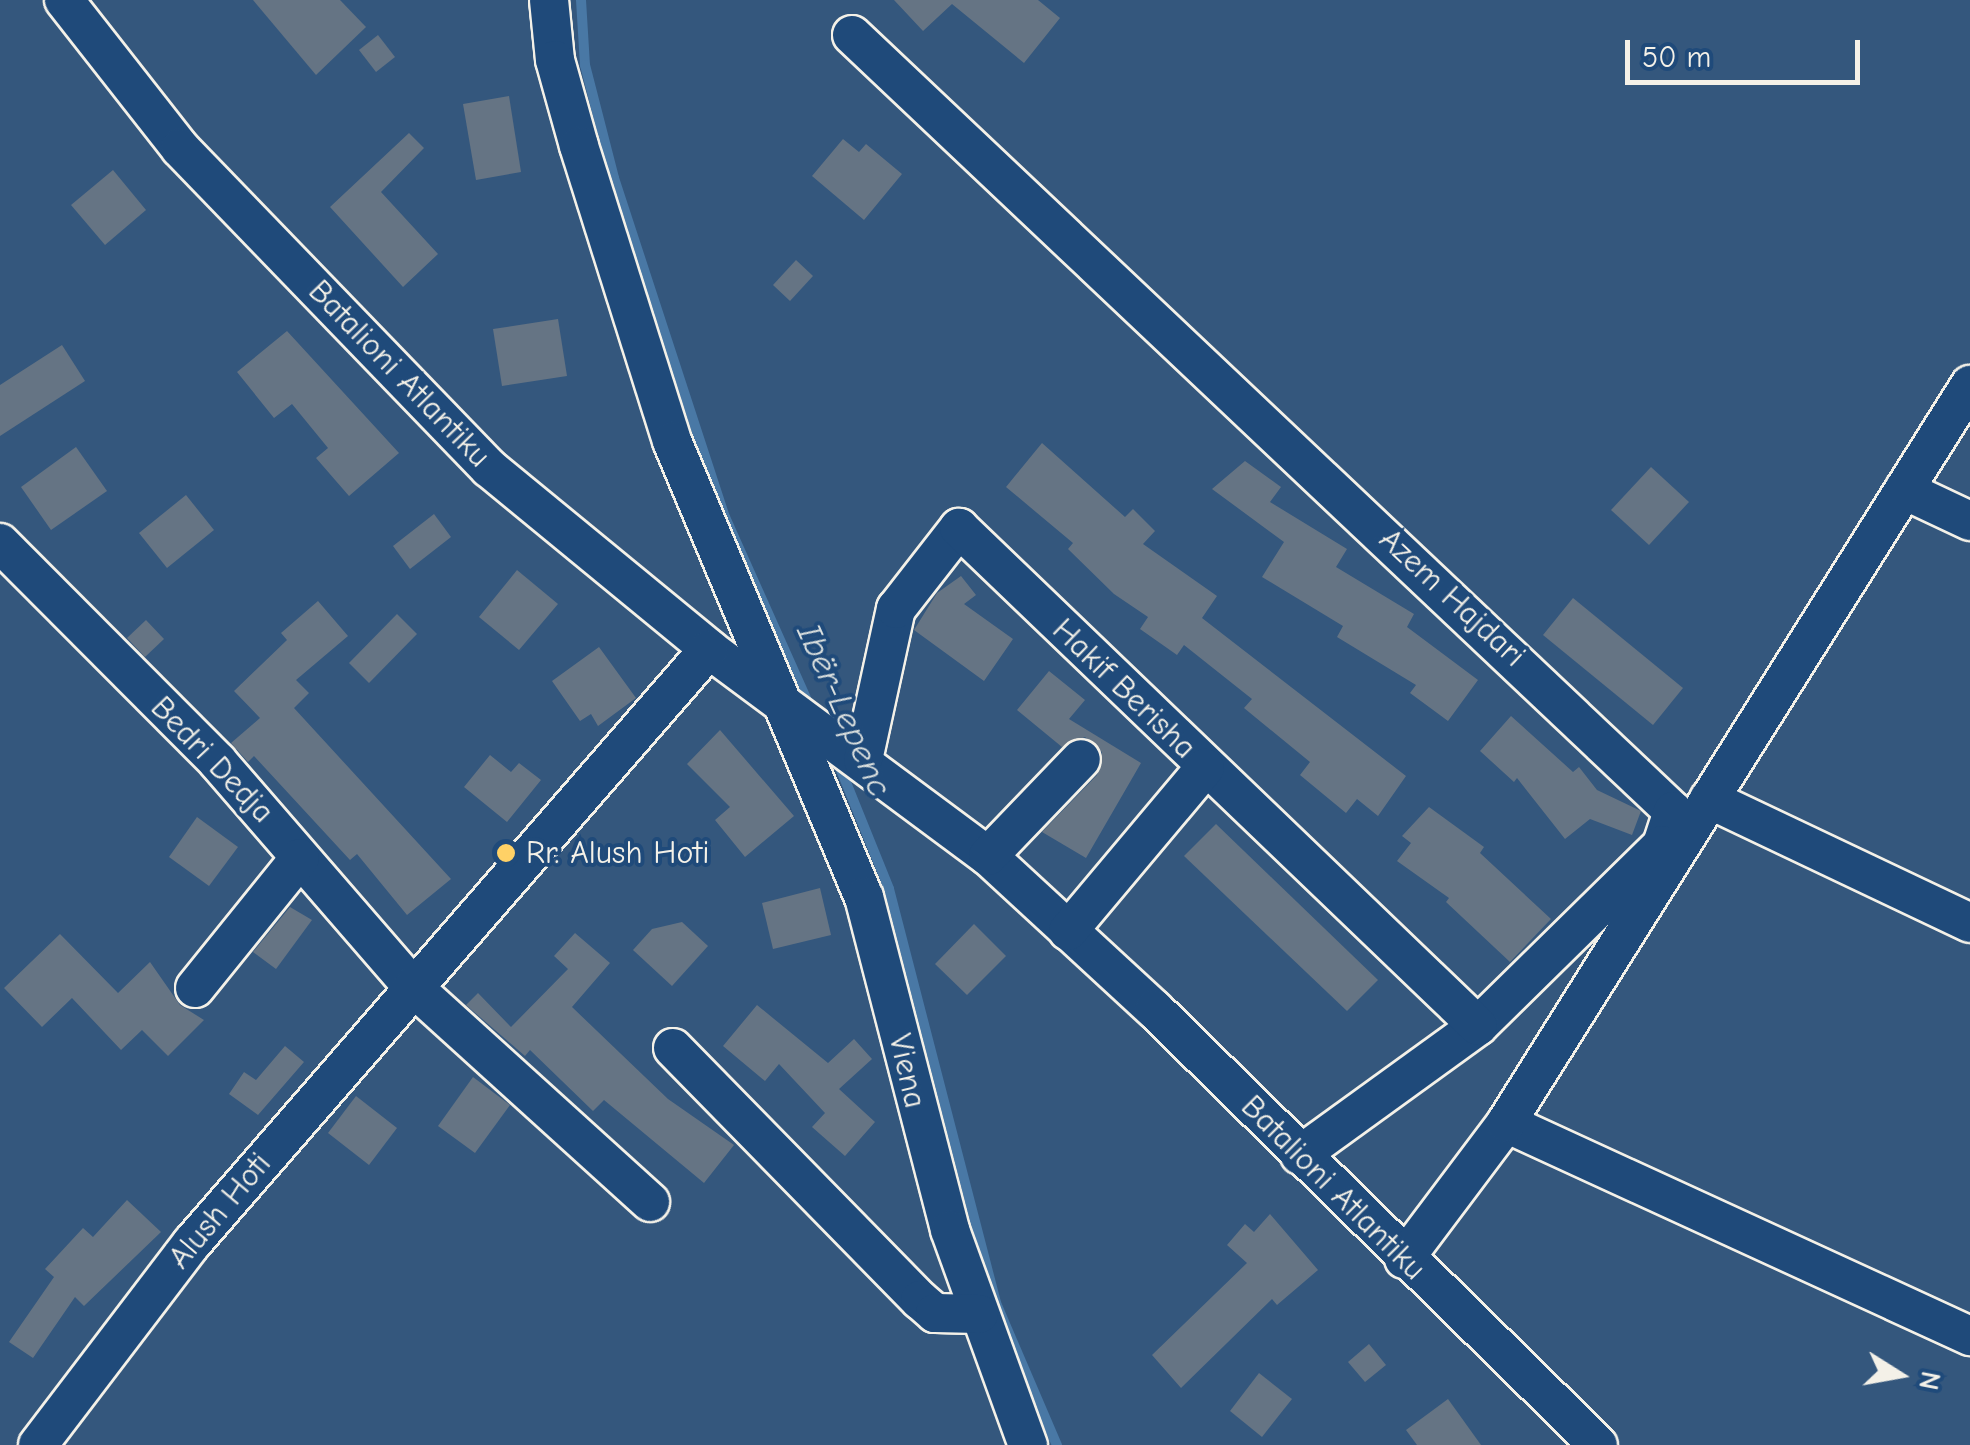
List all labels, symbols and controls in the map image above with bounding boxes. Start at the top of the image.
scale bar [1630,20,1865,82]
text: 50 m [1642,40,1711,75]
street label: Batalioni Atlantiku [300,272,498,476]
street label: Azem Hajdari [1371,521,1533,675]
street label: Hakif Berisha [1044,611,1204,767]
water label: Ibër-Lepenc [787,617,901,803]
street label: Bedri Dedja [142,689,282,831]
place label: Rr. Alush Hoti [526,834,709,872]
marker: Rr. Alush Hoti [495,842,517,864]
street label: Viena [880,1030,934,1112]
street label: Batalioni Atlantiku [1233,1088,1433,1288]
street label: Alush Hoti [161,1145,279,1277]
north arrow [1850,1325,1950,1425]
text: N [1912,1369,1947,1393]

